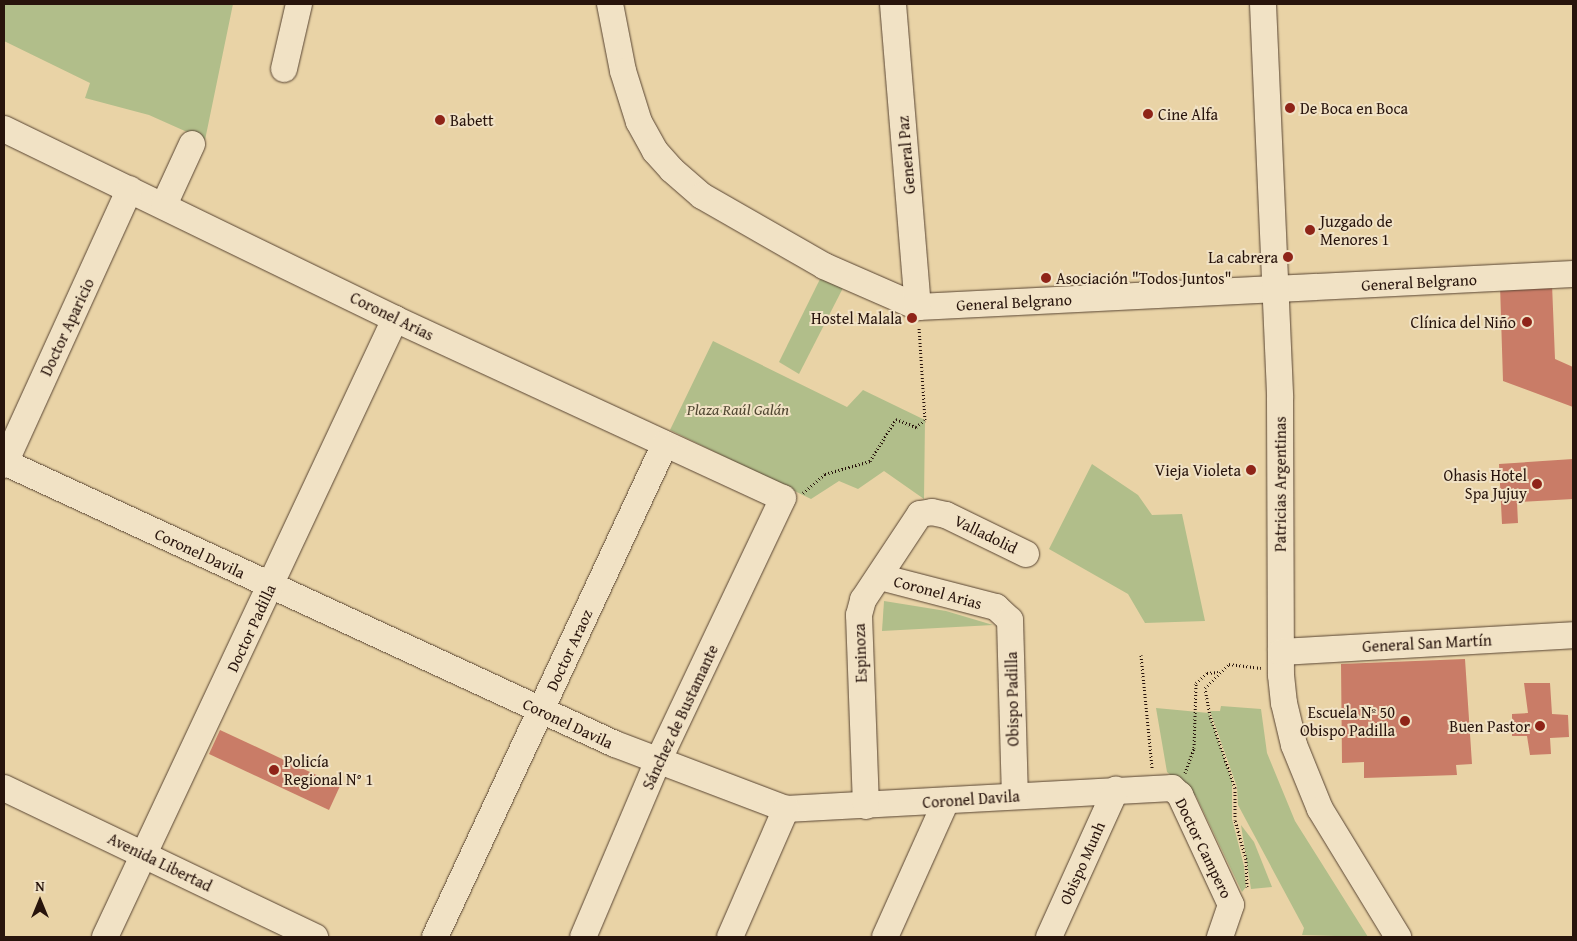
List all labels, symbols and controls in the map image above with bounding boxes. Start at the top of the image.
place label: De Boca en Boca [1300,98,1408,118]
marker: De Boca en Boca [1284,102,1296,114]
place label: Cine Alfa [1158,104,1218,124]
marker: Cine Alfa [1142,108,1154,120]
place label: Babett [450,110,494,130]
marker: Babett [434,114,446,126]
street label: General Paz [893,115,919,195]
place label: Juzgado de Menores 1 [1320,211,1392,249]
marker: Juzgado de Menores 1 [1304,224,1316,236]
place label: La cabrera [1208,247,1278,267]
marker: La cabrera [1282,251,1294,263]
place label: Asociación "Todos Juntos" [1056,268,1232,288]
street label: General Belgrano [1361,269,1477,295]
marker: Asociación "Todos Juntos" [1040,272,1052,284]
street label: Doctor Aparicio [36,275,98,379]
street label: Coronel Arias [347,288,437,344]
street label: General Belgrano [956,289,1072,315]
place label: Hostel Malala [811,308,902,328]
marker: Hostel Malala [906,312,918,324]
place label: Clínica del Niño [1410,312,1516,332]
marker: Clínica del Niño [1520,315,1534,329]
park label: Plaza Raúl Galán [687,399,789,419]
street label: Patricias Argentinas [1270,416,1290,552]
place label: Vieja Violeta [1155,460,1241,480]
marker: Vieja Violeta [1245,464,1257,476]
place label: Ohasis Hotel Spa Jujuy [1444,465,1527,503]
marker: Ohasis Hotel Spa Jujuy [1531,478,1543,490]
street label: Valladolid [951,510,1021,558]
street label: Coronel Davila [152,524,248,582]
street label: Coronel Arias [892,571,984,613]
street label: Doctor Padilla [222,581,280,675]
street label: Doctor Araoz [542,606,596,694]
street label: Espinoza [849,623,871,683]
street label: General San Martín [1362,630,1492,656]
street label: Sánchez de Bustamante [638,641,722,793]
street label: Obispo Padilla [1002,651,1022,747]
street label: Coronel Davila [520,694,616,752]
place label: Escuela Nº 50 Obispo Padilla [1300,702,1395,740]
marker: Escuela Nº 50 Obispo Padilla [1399,715,1411,727]
place label: Buen Pastor [1449,716,1530,736]
marker: Buen Pastor [1534,720,1546,732]
place label: Policía Regional N° 1 [284,751,373,789]
marker: Policía Regional N° 1 [268,764,280,776]
street label: Coronel Davila [922,786,1020,812]
street label: Doctor Campero [1172,795,1236,901]
street label: Obispo Munh [1055,818,1109,908]
street label: Avenida Libertad [105,828,215,896]
north arrow [15,876,65,926]
text: N [35,876,45,896]

